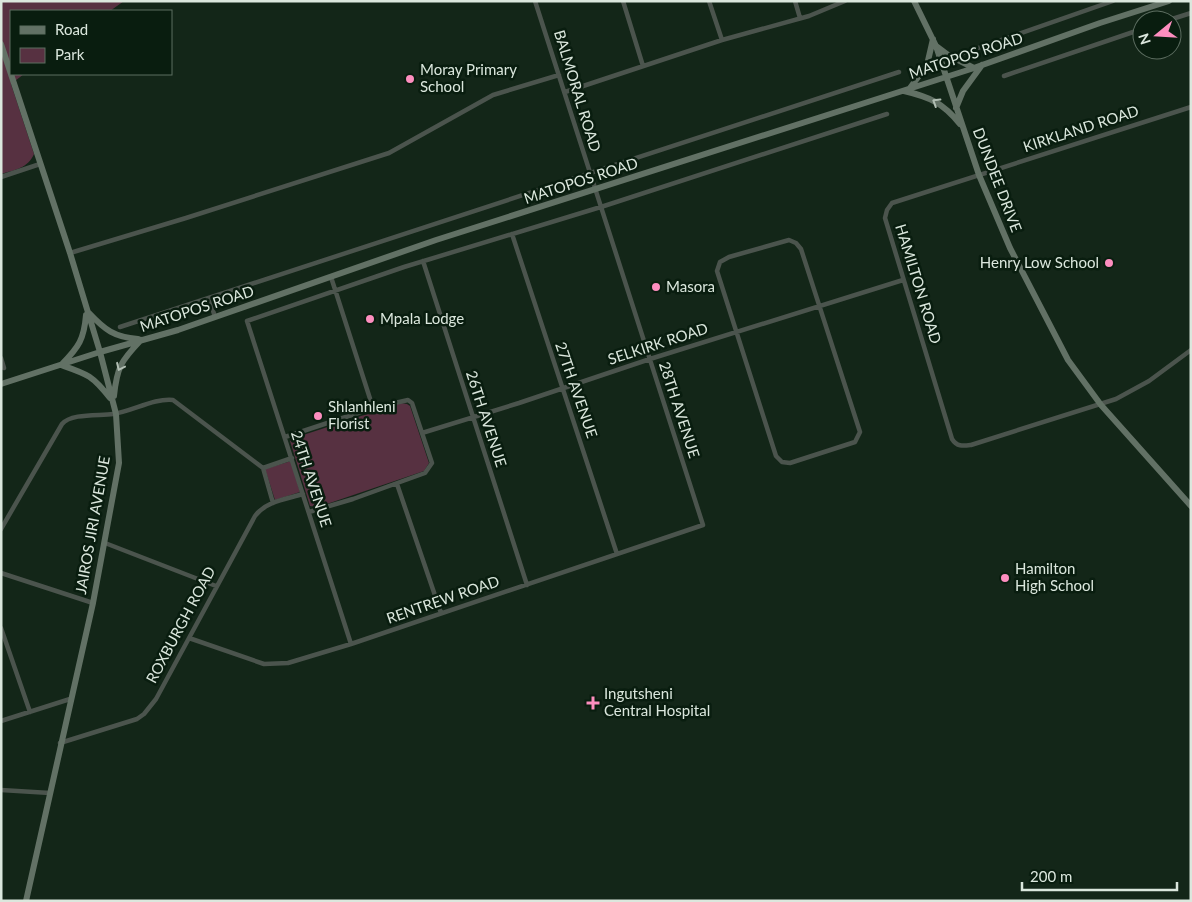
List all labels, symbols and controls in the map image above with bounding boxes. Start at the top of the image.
legend [10,10,172,75]
north arrow [1132,10,1182,60]
text: Road [55,20,88,38]
street label: BALMORAL ROAD [551,28,605,154]
street label: MATOPOS ROAD [906,28,1025,82]
text: N [1134,31,1154,47]
text: Park [55,45,85,63]
place label: Moray Primary School [420,60,517,95]
marker: Moray Primary School [404,73,416,85]
one-way arrow [933,98,942,108]
street label: KIRKLAND ROAD [1021,101,1141,155]
street label: DUNDEE DRIVE [970,125,1026,234]
street label: MATOPOS ROAD [521,153,640,207]
street label: HAMILTON ROAD [892,222,946,346]
place label: Henry Low School [980,253,1099,271]
marker: Henry Low School [1103,257,1115,269]
place label: Masora [666,277,715,295]
street label: MATOPOS ROAD [137,281,256,335]
marker: Masora [650,281,662,293]
place label: Mpala Lodge [380,309,464,327]
marker: Mpala Lodge [364,313,376,325]
street label: SELKIRK ROAD [605,318,710,368]
street label: 27TH AVENUE [552,339,602,440]
street label: 28TH AVENUE [656,359,704,460]
one-way arrow [117,361,127,370]
street label: 26TH AVENUE [463,368,511,469]
place label: Shlanhleni Florist [328,397,396,432]
marker: Shlanhleni Florist [312,410,324,422]
street label: 24TH AVENUE [288,428,336,529]
street label: JAIROS JIRI AVENUE [71,454,113,595]
place label: Hamilton High School [1015,559,1094,594]
street label: ROXBURGH ROAD [142,563,218,686]
street label: RENTREW ROAD [384,571,501,627]
marker: Hamilton High School [999,572,1011,584]
place label: Ingutsheni Central Hospital [604,684,710,719]
marker: Ingutsheni Central Hospital [586,696,600,710]
scale bar [1022,860,1177,892]
text: 200 m [1030,867,1072,885]

